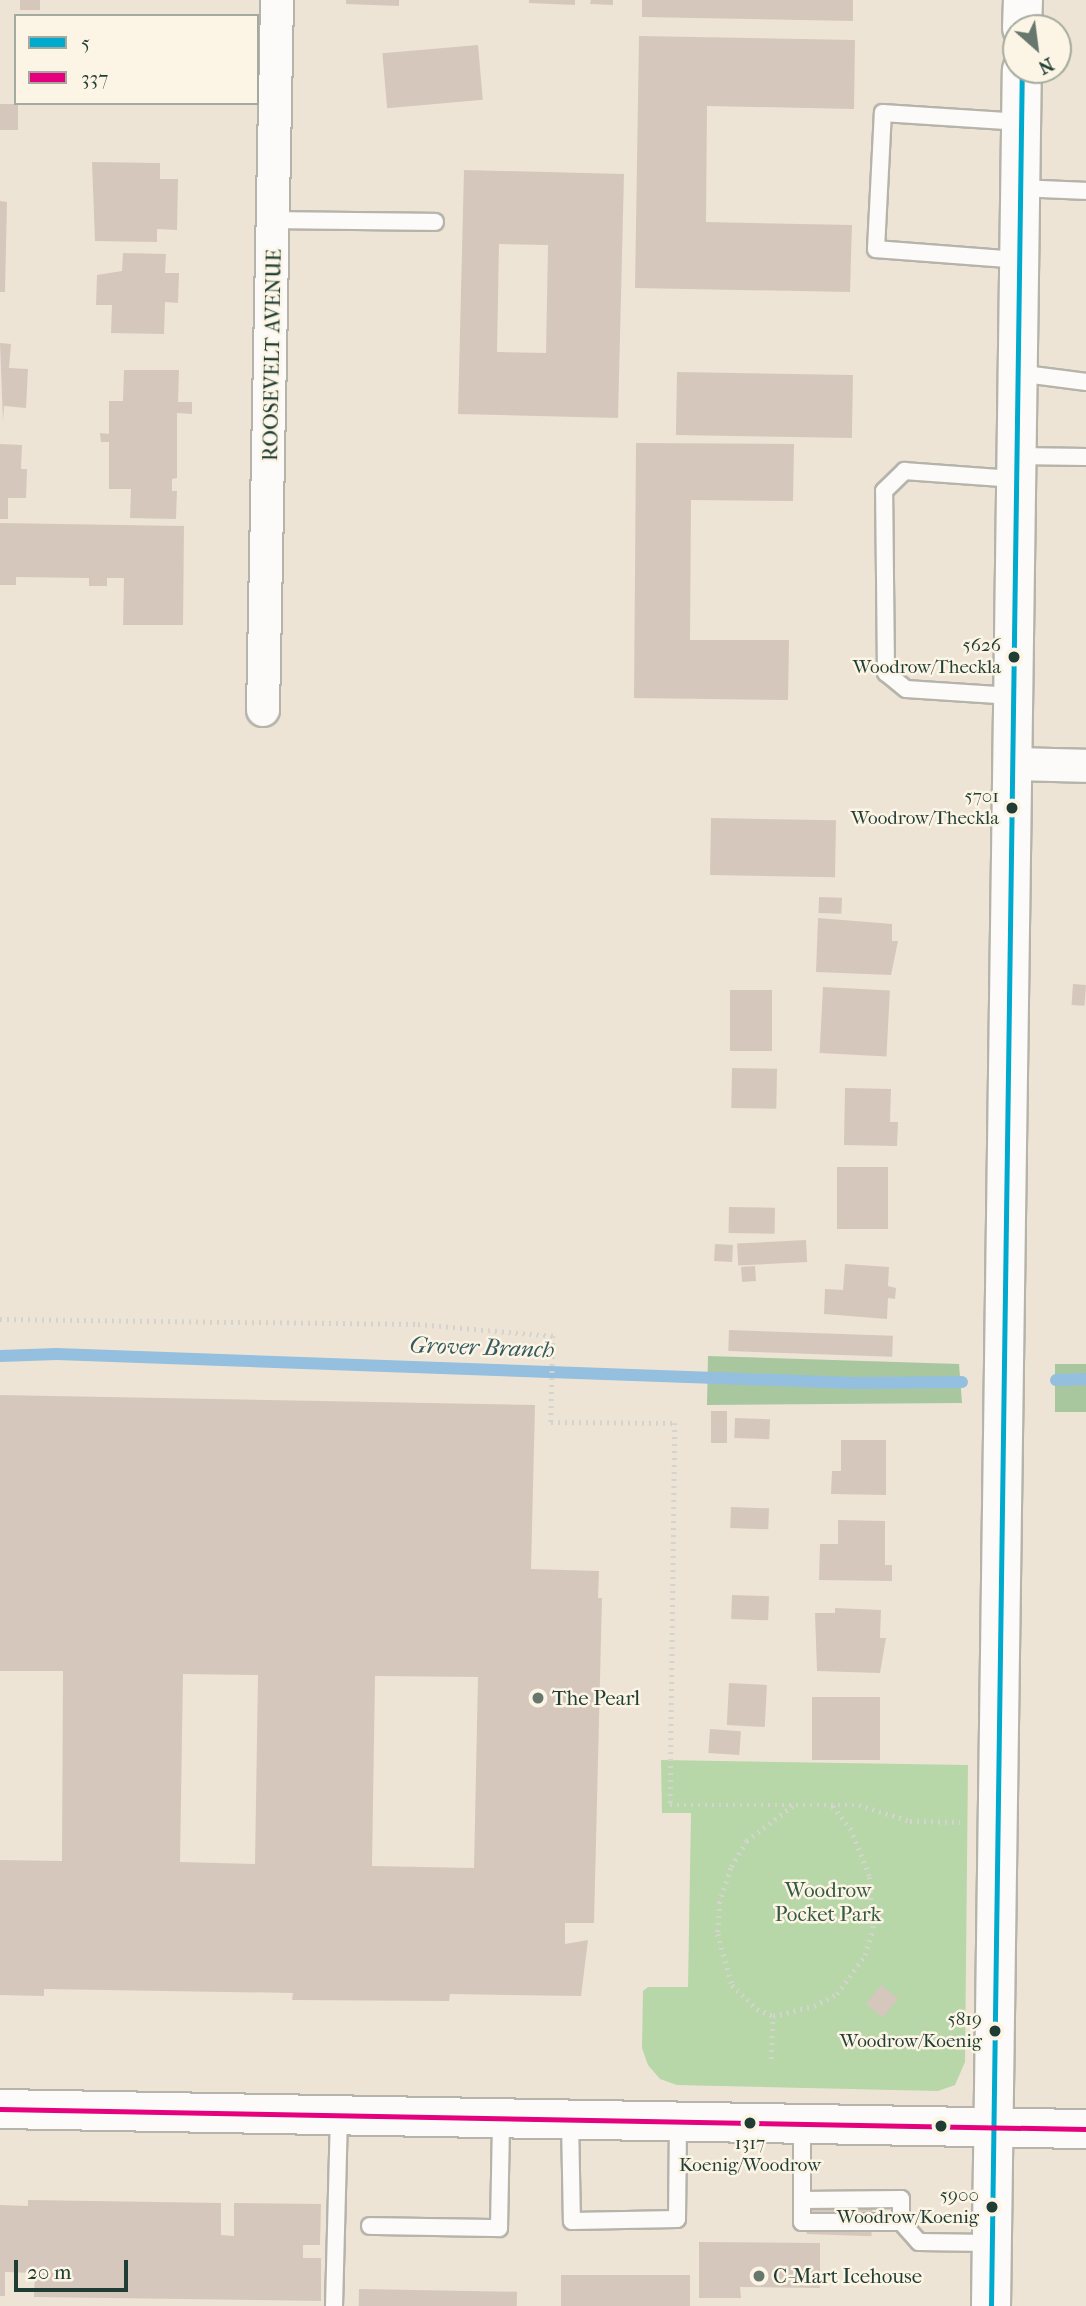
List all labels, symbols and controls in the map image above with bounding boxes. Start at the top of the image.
legend [14,14,259,105]
north arrow [1002,14,1072,84]
text: 5 [81,31,90,55]
text: N [1034,53,1057,79]
text: 337 [81,66,108,90]
street label: ROOSEVELT AVENUE [258,249,286,461]
place label: 5626 Woodrow/Theckla [853,635,1001,679]
marker: 5626 Woodrow/Theckla [1007,650,1021,664]
place label: 5701 Woodrow/Theckla [851,786,999,830]
marker: 5701 Woodrow/Theckla [1005,801,1019,815]
water label: Grover Branch [409,1332,555,1364]
place label: The Pearl [552,1685,640,1711]
marker: The Pearl [530,1690,546,1706]
park label: Woodrow Pocket Park [775,1877,881,1927]
place label: 5819 Woodrow/Koenig [840,2009,982,2053]
marker: 5819 Woodrow/Koenig [988,2024,1002,2038]
marker: 1317 Koenig/Woodrow [743,2116,757,2130]
unlabelled marker [934,2119,948,2133]
place label: 1317 Koenig/Woodrow [679,2133,821,2177]
place label: 5900 Woodrow/Koenig [837,2185,979,2229]
marker: 5900 Woodrow/Koenig [985,2200,999,2214]
scale bar [18,2246,131,2290]
text: 20 m [27,2260,71,2284]
place label: C-Mart Icehouse [773,2263,922,2289]
marker: C-Mart Icehouse [751,2268,767,2284]

